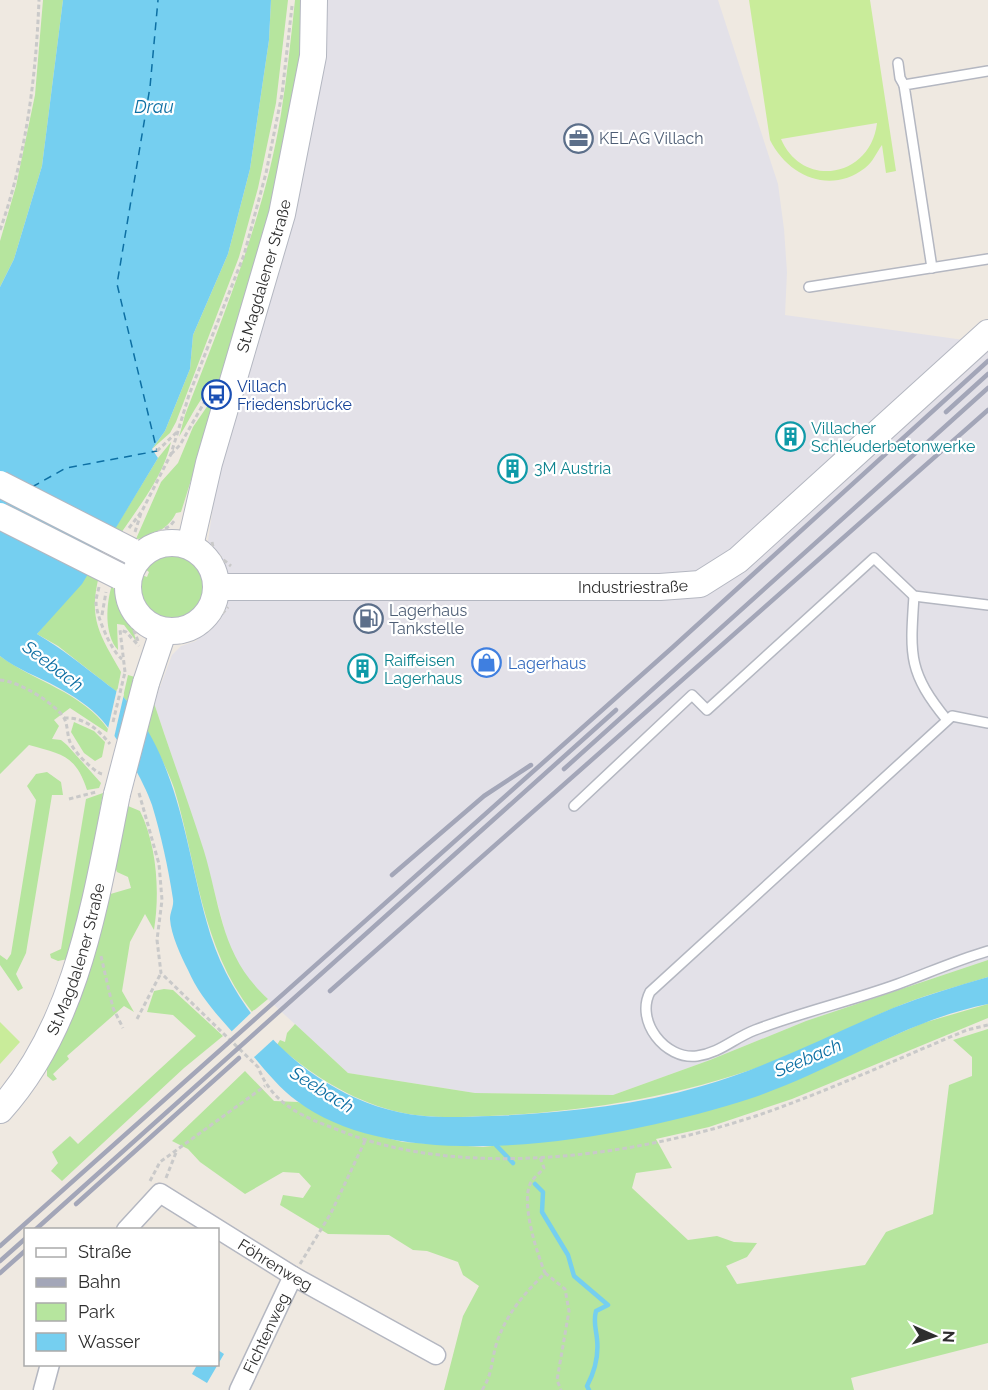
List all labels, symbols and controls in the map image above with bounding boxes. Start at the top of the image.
water label: Drau [134,96,174,117]
office icon: KELAG Villach [562,122,594,154]
place label: KELAG Villach [599,129,704,148]
street label: St.Magdalener Straße [233,198,295,355]
place label: Villach Friedensbrücke [237,377,352,414]
bus stop icon: Villach Friedensbrücke [200,379,232,411]
place label: Villacher Schleuderbetonwerke [811,419,975,456]
building icon: Villacher Schleuderbetonwerke [774,421,806,453]
building icon: 3M Austria [497,452,529,484]
place label: 3M Austria [534,459,611,478]
street label: Industriestraße [578,576,689,597]
place label: Lagerhaus Tankstelle [389,601,467,638]
fuel station icon: Lagerhaus Tankstelle [352,603,384,635]
water label: Seebach [18,635,88,695]
shop icon: Lagerhaus [471,647,503,679]
place label: Raiffeisen Lagerhaus [384,651,462,688]
building icon: Raiffeisen Lagerhaus [347,653,379,685]
place label: Lagerhaus [508,654,586,673]
street label: St.Magdalener Straße [43,881,109,1038]
water label: Seebach [770,1034,844,1081]
water label: Seebach [286,1061,358,1117]
legend [24,1228,219,1366]
street label: Föhrenweg [234,1235,316,1295]
text: Straße [78,1241,132,1262]
text: Bahn [78,1271,121,1292]
street label: Fichtenweg [239,1290,294,1377]
text: Park [78,1301,115,1322]
north arrow [904,1306,964,1366]
text: N [939,1330,958,1343]
text: Wasser [78,1331,141,1352]

